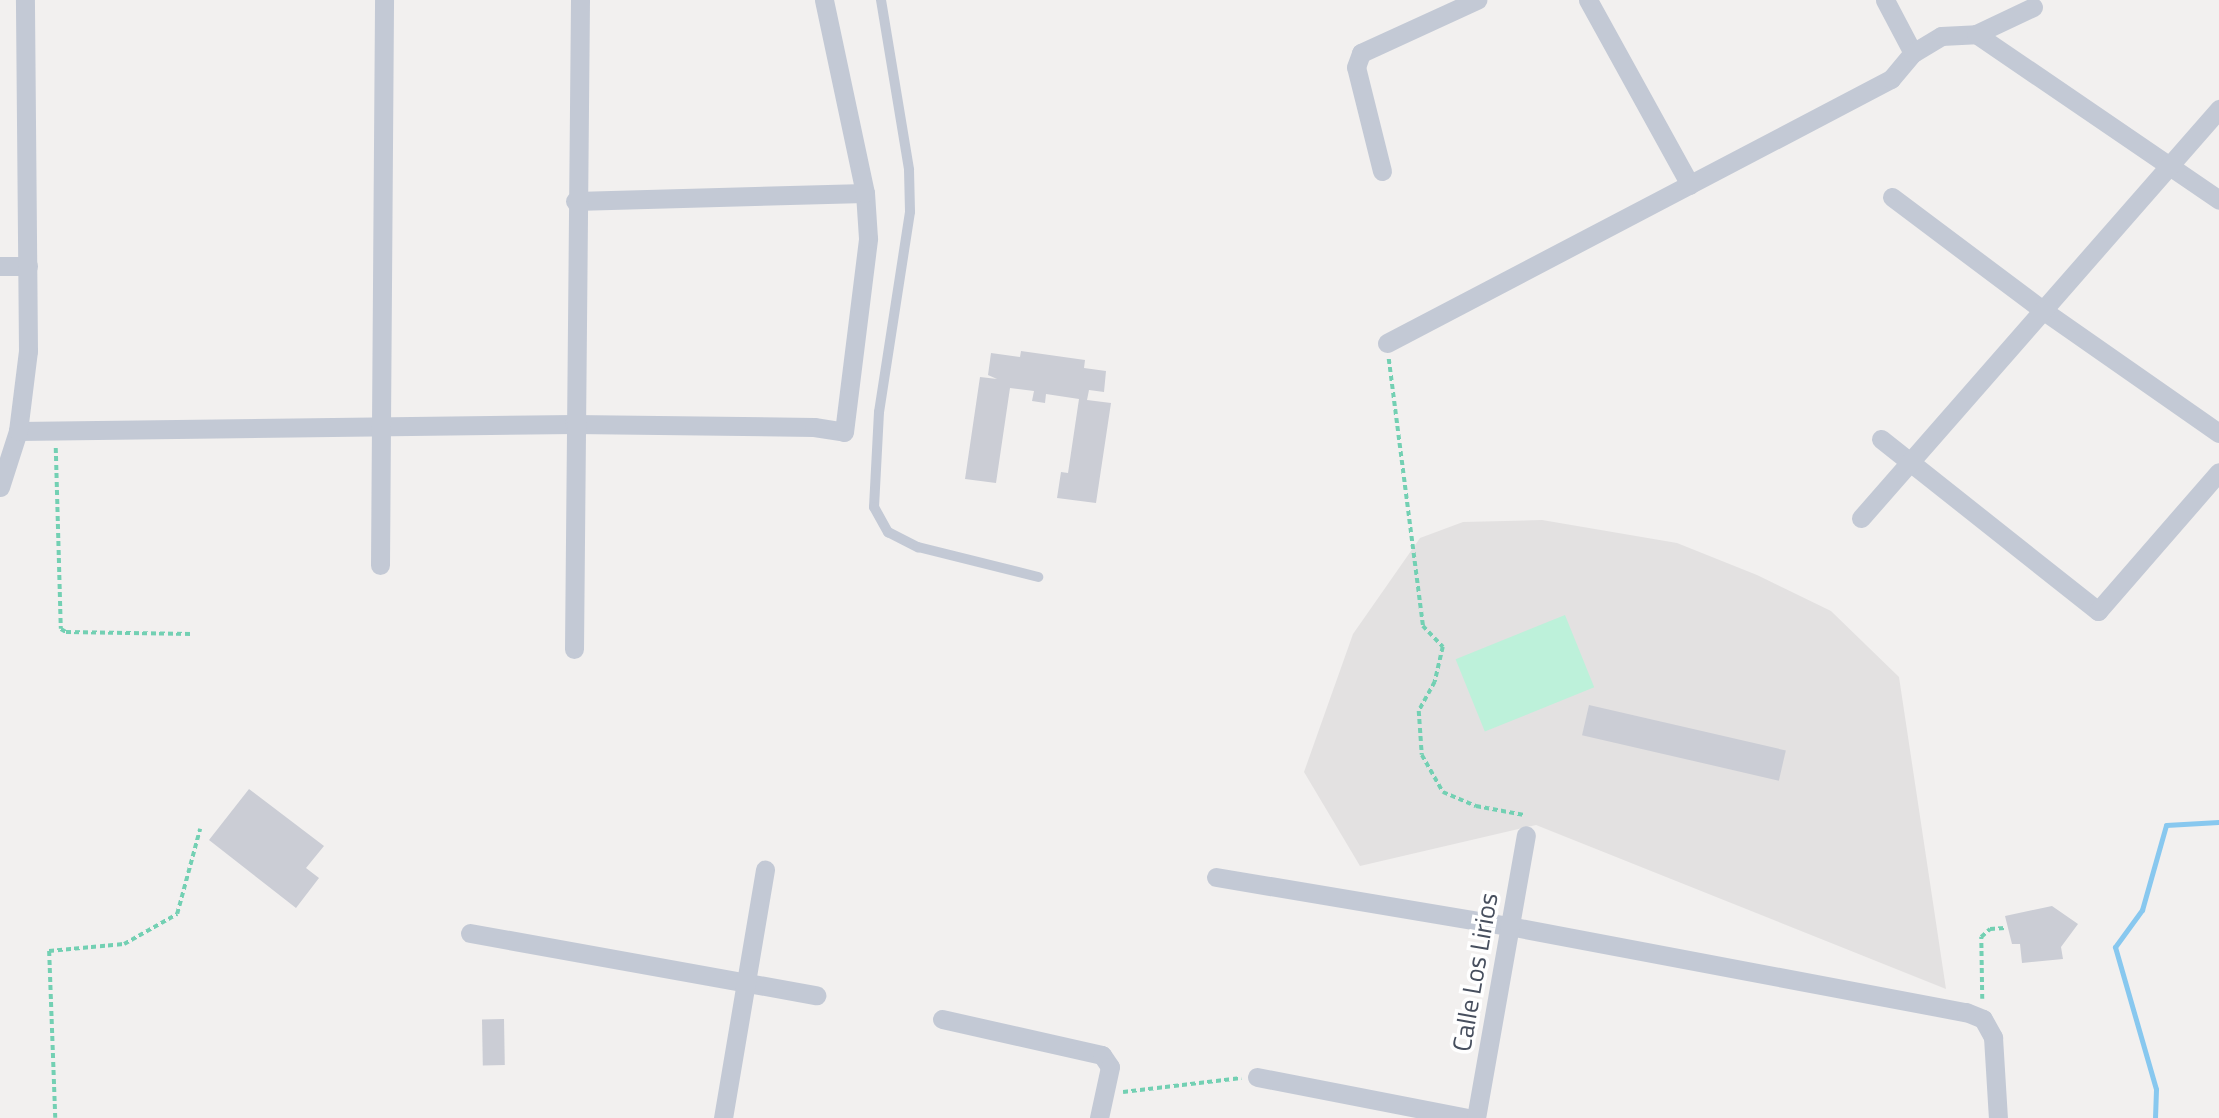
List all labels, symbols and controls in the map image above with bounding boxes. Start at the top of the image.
street label: Calle Los Lirios [1446,890,1504,1054]

